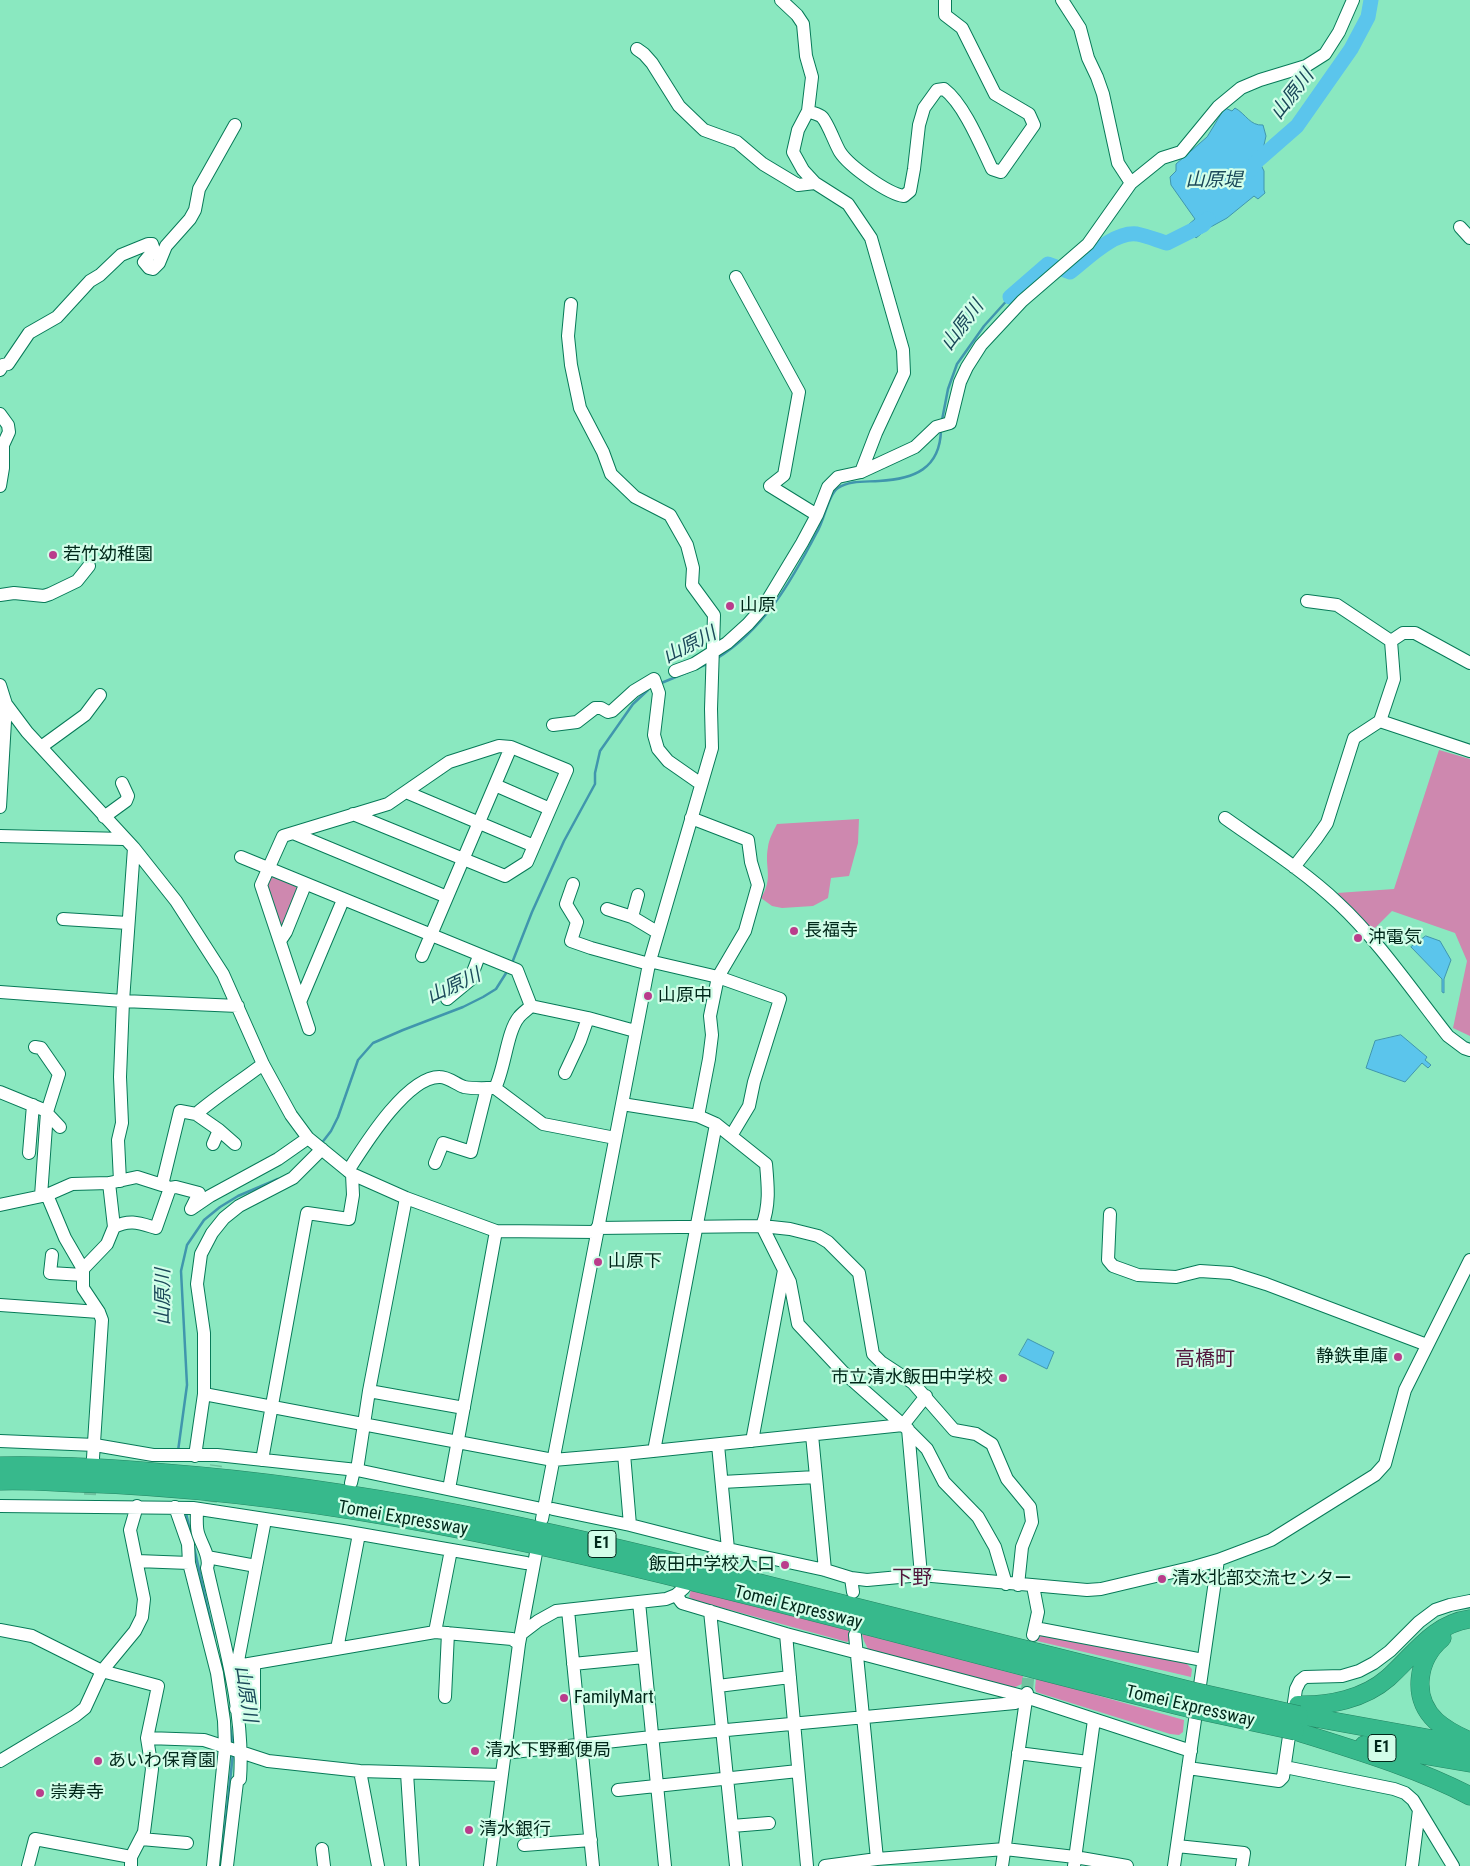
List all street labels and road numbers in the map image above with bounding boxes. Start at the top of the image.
street label: Tomei Expressway [336,1497,470,1541]
road number: E1 [588,1530,616,1558]
street label: Tomei Expressway [732,1582,864,1634]
street label: Tomei Expressway [1124,1682,1256,1732]
road number: E1 [1368,1735,1396,1762]

